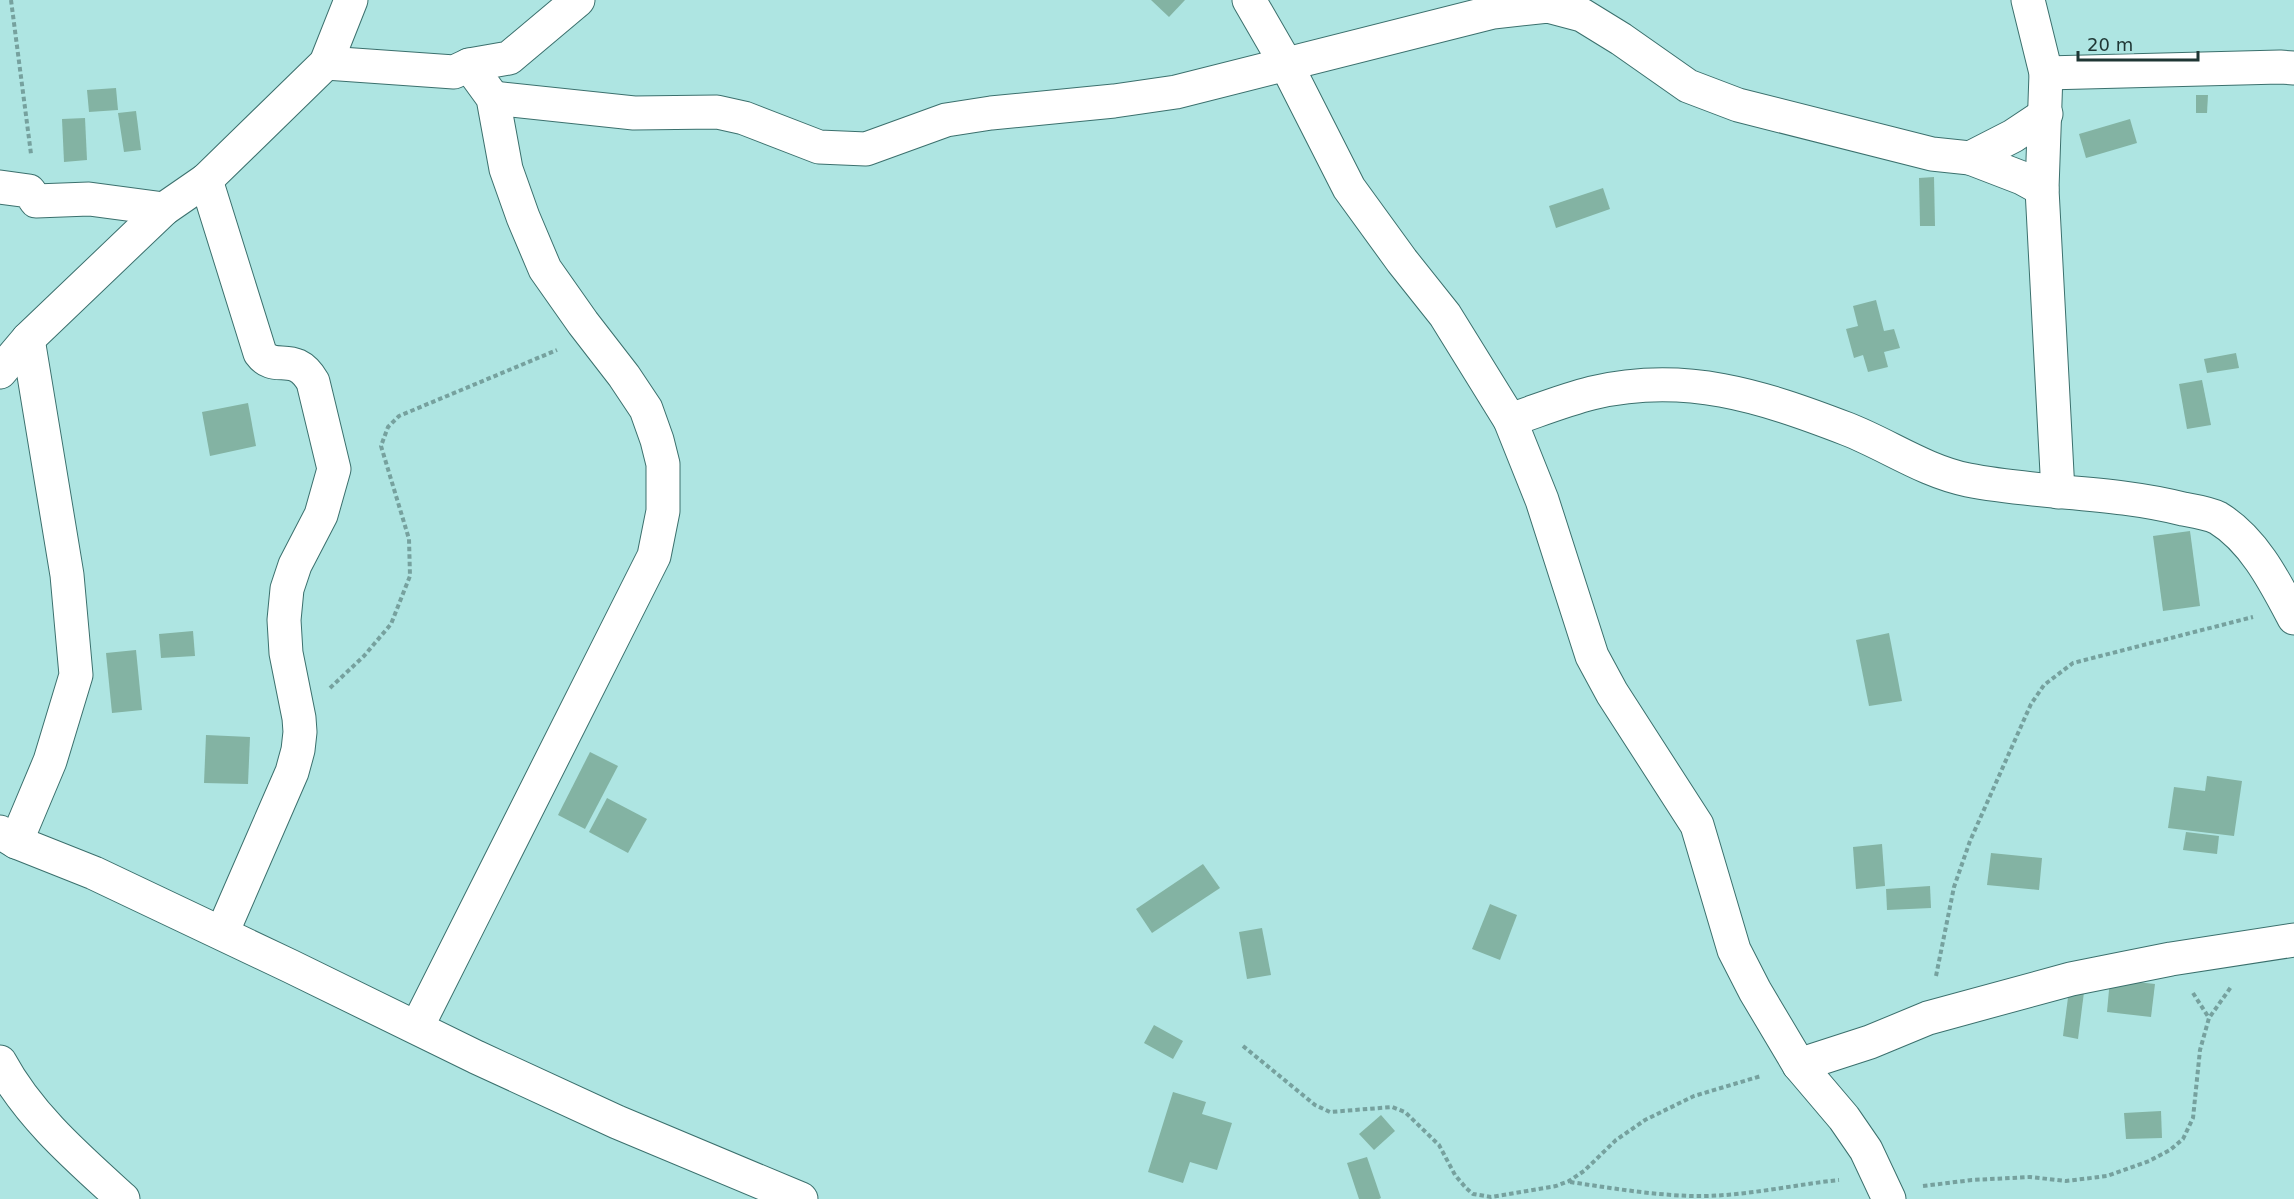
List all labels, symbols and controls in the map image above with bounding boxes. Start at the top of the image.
scale bar [2078,24,2198,62]
text: 20 m [2087,34,2133,55]

